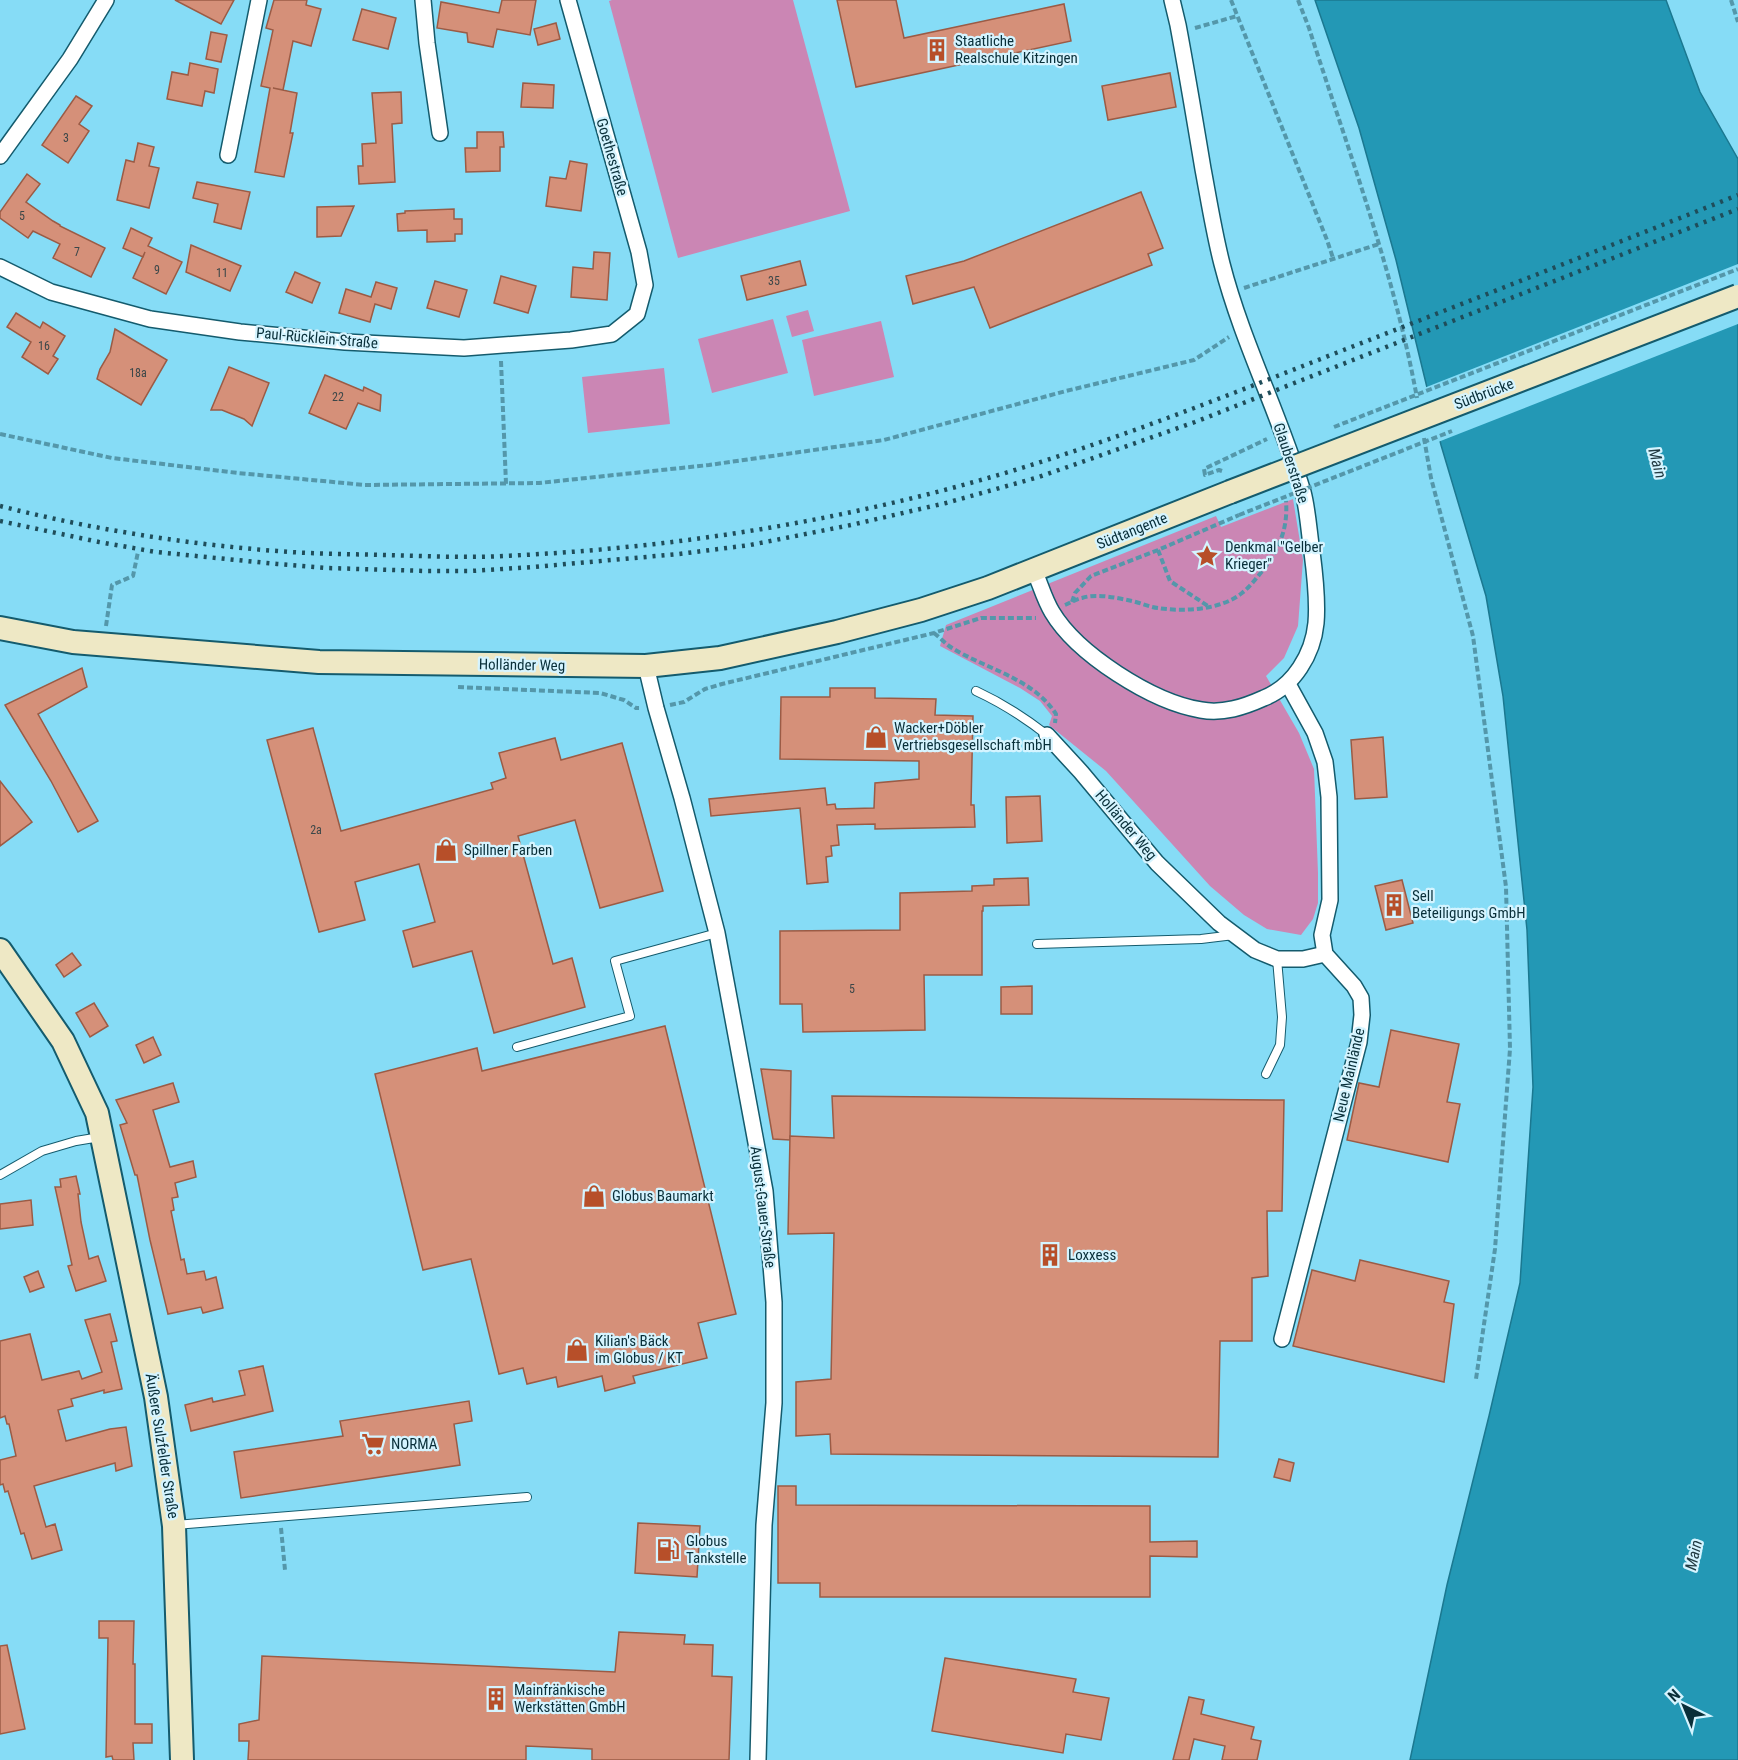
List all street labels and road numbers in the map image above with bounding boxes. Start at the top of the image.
street label: Goethestraße [592,116,632,198]
street label: Paul-Rücklein-Straße [255,324,379,352]
street label: Südbrücke [1452,374,1516,414]
street label: Glauberstraße [1270,421,1312,505]
street label: Südtangente [1094,509,1170,553]
street label: Holländer Weg [479,655,565,675]
street label: Holländer Weg [1091,786,1161,864]
street label: Neue Mainlände [1329,1026,1369,1124]
street label: August-Gauer-Straße [747,1145,779,1269]
street label: Äußere Sulzfelder Straße [142,1372,182,1520]

